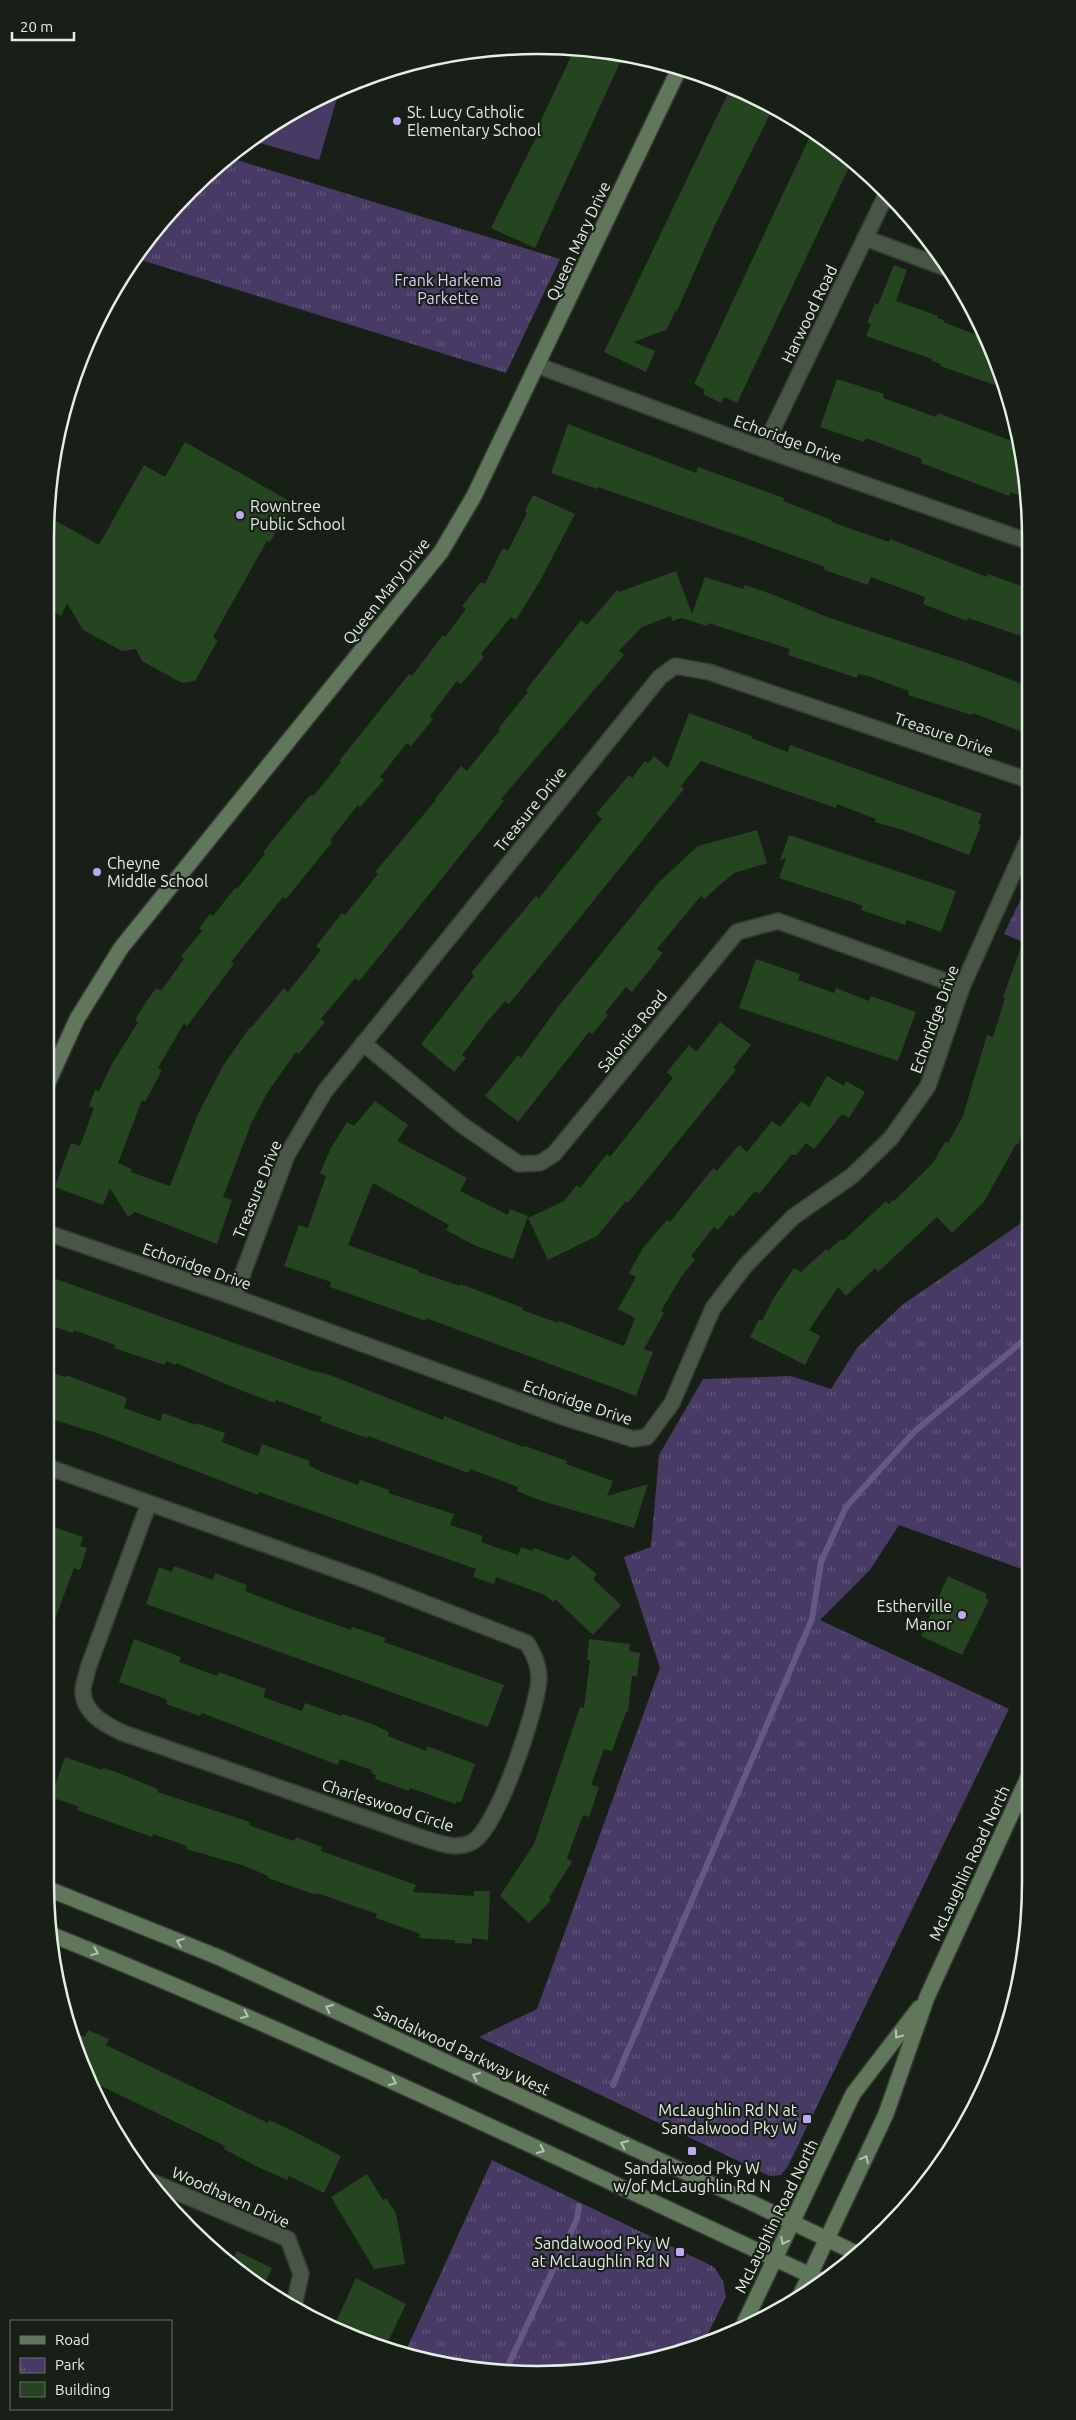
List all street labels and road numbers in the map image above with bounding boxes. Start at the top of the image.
street label: Queen Mary Drive [542,178,614,304]
street label: Harwood Road [778,262,840,366]
street label: Echoridge Drive [731,411,845,467]
street label: Queen Mary Drive [339,534,433,648]
street label: Treasure Drive [892,709,996,759]
street label: Treasure Drive [490,763,570,855]
street label: Echoridge Drive [906,962,962,1076]
street label: Salonica Road [594,987,670,1075]
street label: Treasure Drive [229,1137,285,1241]
street label: Echoridge Drive [140,1239,254,1293]
street label: Echoridge Drive [521,1376,635,1428]
street label: Charleswood Circle [320,1775,456,1835]
street label: McLaughlin Road North [925,1783,1013,1943]
street label: Sandalwood Parkway West [371,2001,553,2099]
street label: McLaughlin Road North [731,2136,821,2296]
street label: Woodhaven Drive [169,2163,293,2231]

